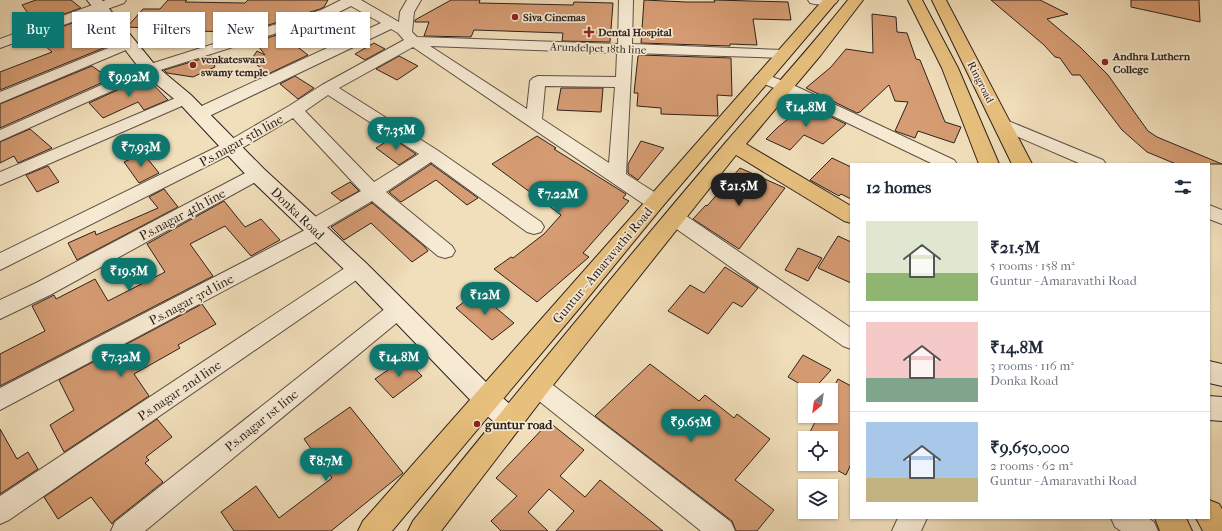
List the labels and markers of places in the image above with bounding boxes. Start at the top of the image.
place label: Siva Cinemas [523,11,585,24]
marker: Siva Cinemas [510,12,520,22]
marker: Dental Hospital [583,26,595,38]
place label: Dental Hospital [597,26,673,39]
place label: Andhra Luthern College [1112,50,1191,76]
place label: venkateswara swamy temple [200,53,269,79]
marker: Andhra Luthern College [1100,57,1110,67]
marker: venkateswara swamy temple [188,60,198,70]
pin: ₹9.92M [96,64,162,98]
pin: ₹14.8M [773,94,839,128]
pin: ₹7.35M [363,117,429,151]
pin: ₹7.93M [108,134,174,168]
pin: ₹21.5M [706,173,772,207]
pin: ₹7.22M [525,181,591,215]
pin: ₹19.5M [96,258,162,292]
pin: ₹12M [461,282,509,316]
pin: ₹7.32M [88,344,154,378]
pin: ₹14.8M [366,344,432,378]
pin: ₹9.65M [658,409,724,443]
place label: guntur road [485,417,553,433]
marker: guntur road [472,419,482,429]
pin: ₹8.7M [298,448,354,482]

